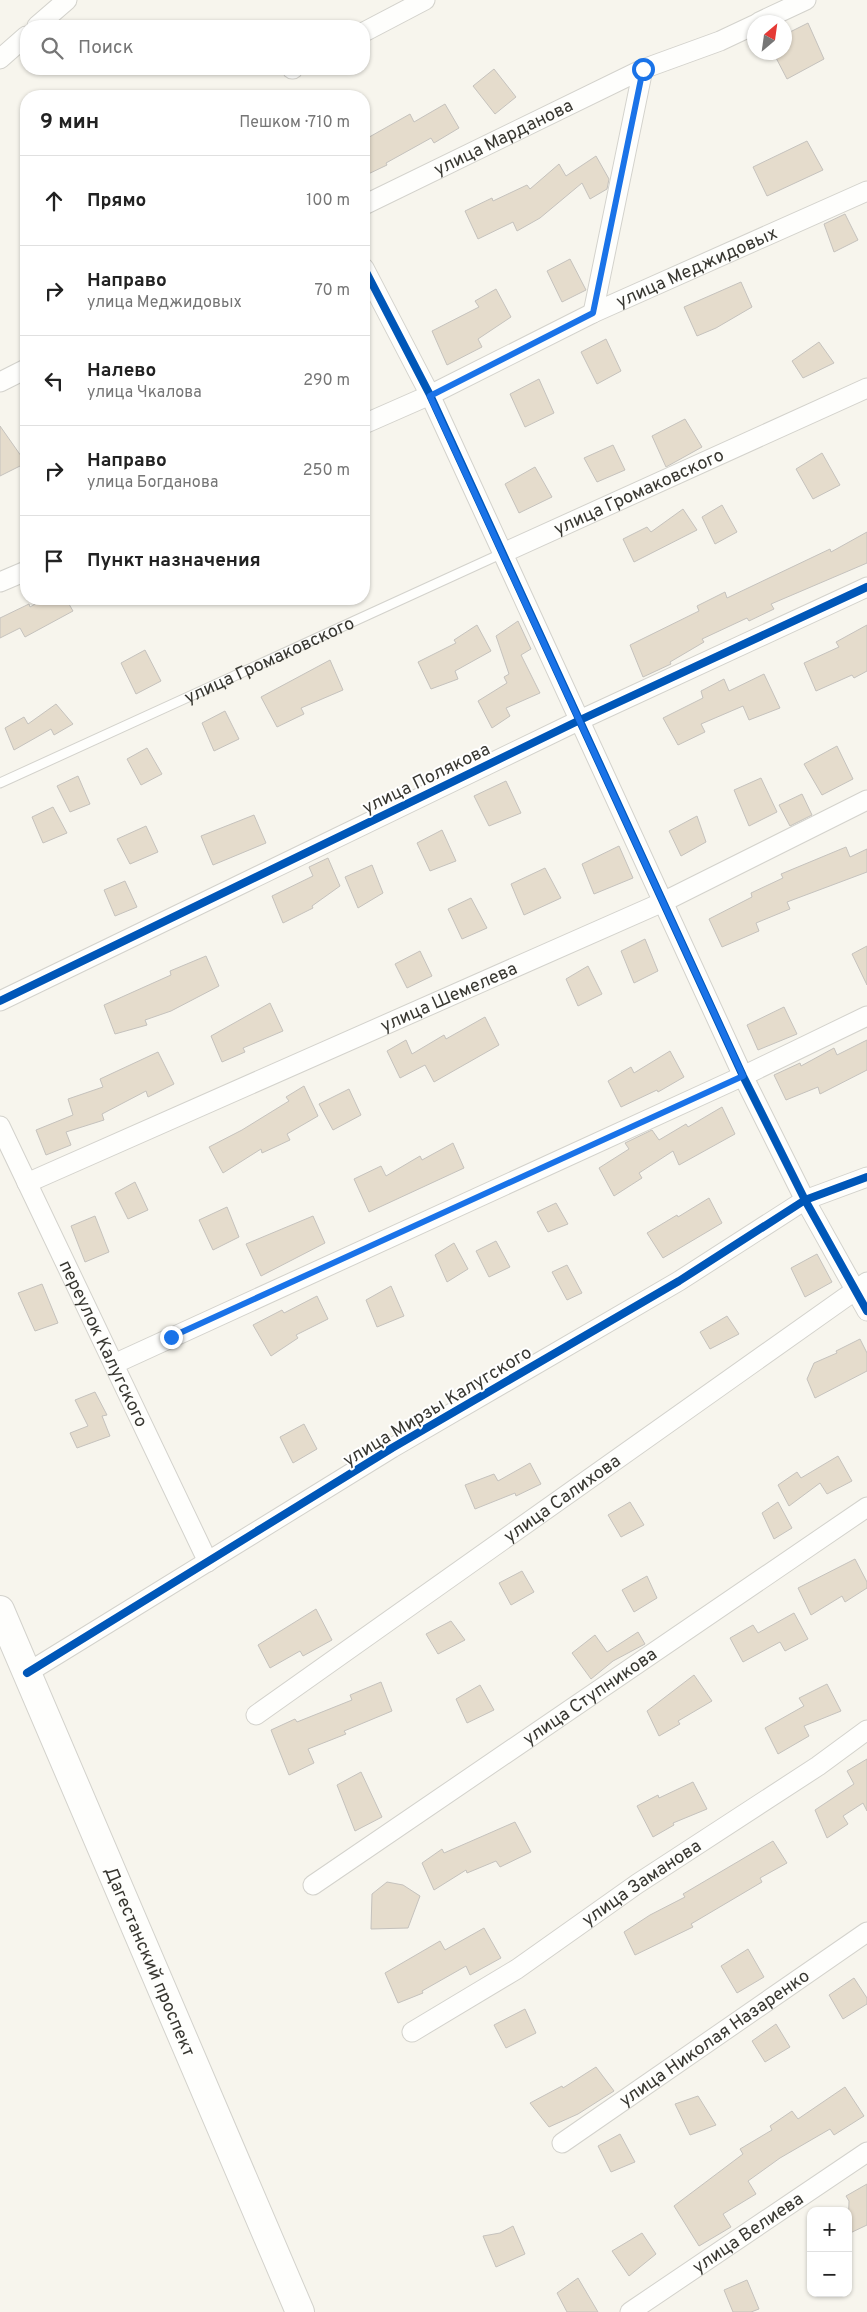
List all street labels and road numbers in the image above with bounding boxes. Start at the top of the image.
street label: улица Марданова [431,95,577,182]
street label: улица Меджидовых [613,222,781,314]
street label: улица Громаковского [551,444,728,541]
street label: улица Громаковского [181,612,359,710]
street label: улица Полякова [359,738,494,820]
street label: улица Шемелева [377,958,521,1038]
street label: переулок Калугского [53,1257,152,1431]
street label: улица Мирзы Калугского [339,1342,536,1473]
street label: улица Салихова [500,1450,626,1549]
street label: улица Ступникова [519,1644,662,1751]
street label: улица Заманова [578,1835,706,1932]
street label: Дагестанский проспект [98,1863,199,2060]
street label: улица Николая Назаренко [615,1965,815,2113]
street label: улица Велиева [689,2188,808,2279]

